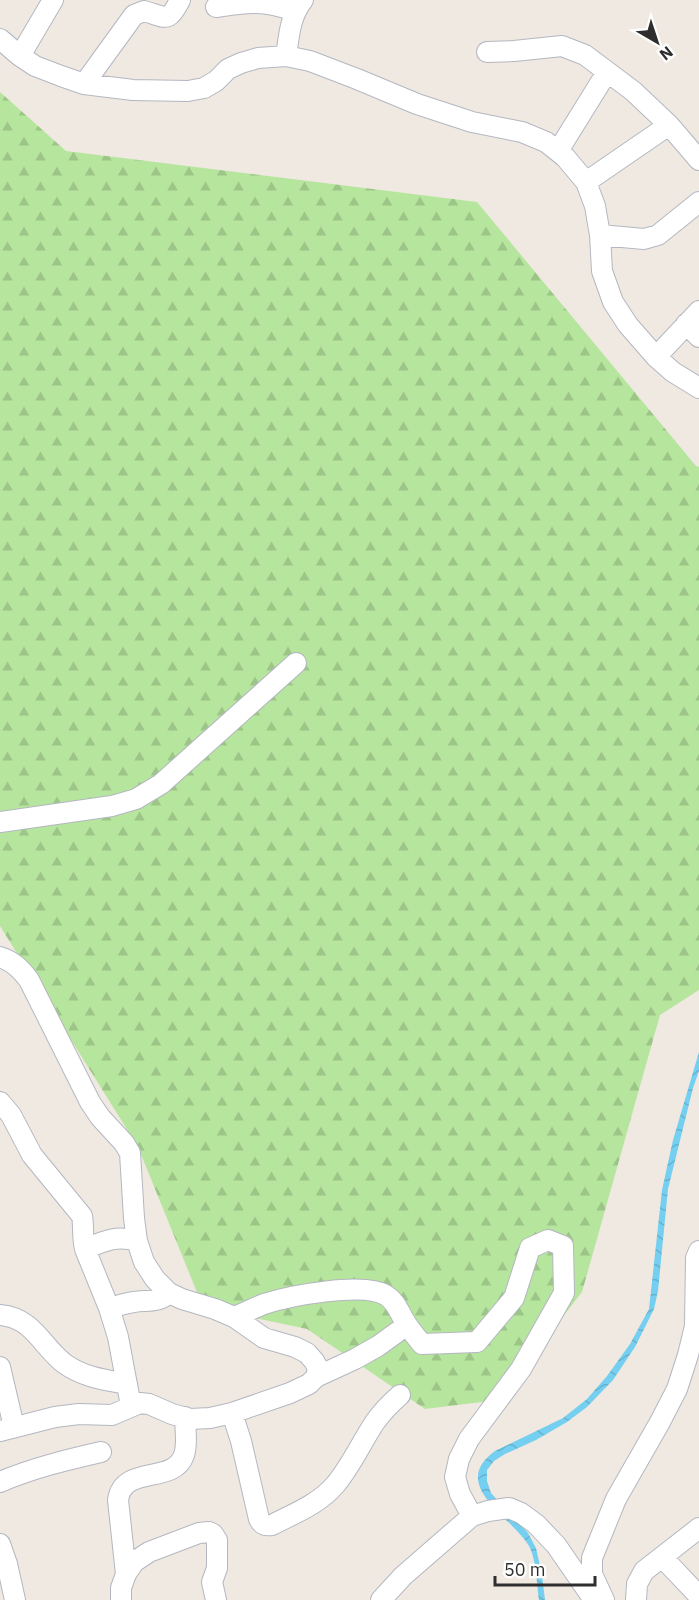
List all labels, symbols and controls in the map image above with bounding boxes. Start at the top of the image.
north arrow [627,12,687,72]
text: N [656,42,677,65]
scale bar [495,1549,596,1587]
text: 50 m [504,1558,546,1581]

